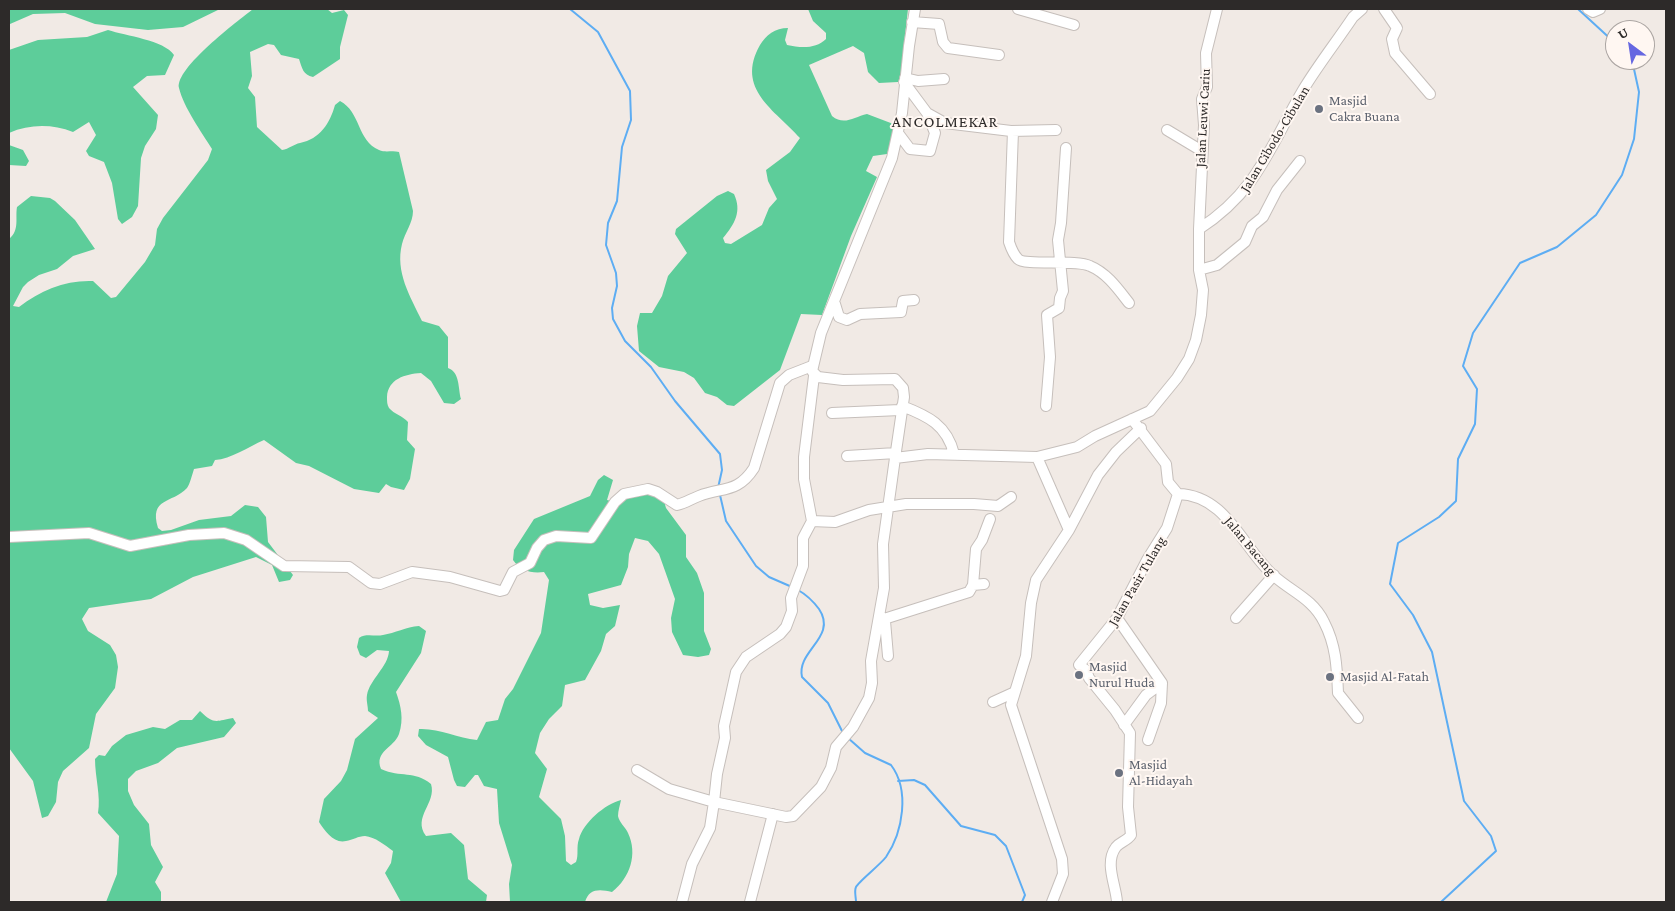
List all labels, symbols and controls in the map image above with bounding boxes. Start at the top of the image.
north arrow [1605,20,1655,70]
text: U [1615,24,1631,42]
street label: Jalan Leuwi Cariu [1192,68,1214,168]
street label: Jalan Cibodo-Cibulan [1237,83,1313,195]
place label: Masjid Cakra Buana [1329,93,1400,125]
marker: Masjid Cakra Buana [1313,103,1325,115]
district label: ANCOLMEKAR [891,112,999,132]
street label: Jalan Bacang [1221,513,1279,579]
street label: Jalan Pasir Tulang [1105,533,1169,629]
place label: Masjid Nurul Huda [1089,659,1155,692]
marker: Masjid Nurul Huda [1073,669,1085,681]
place label: Masjid Al-Fatah [1340,669,1429,685]
marker: Masjid Al-Fatah [1324,671,1336,683]
place label: Masjid Al-Hidayah [1129,757,1193,790]
marker: Masjid Al-Hidayah [1113,767,1125,779]

